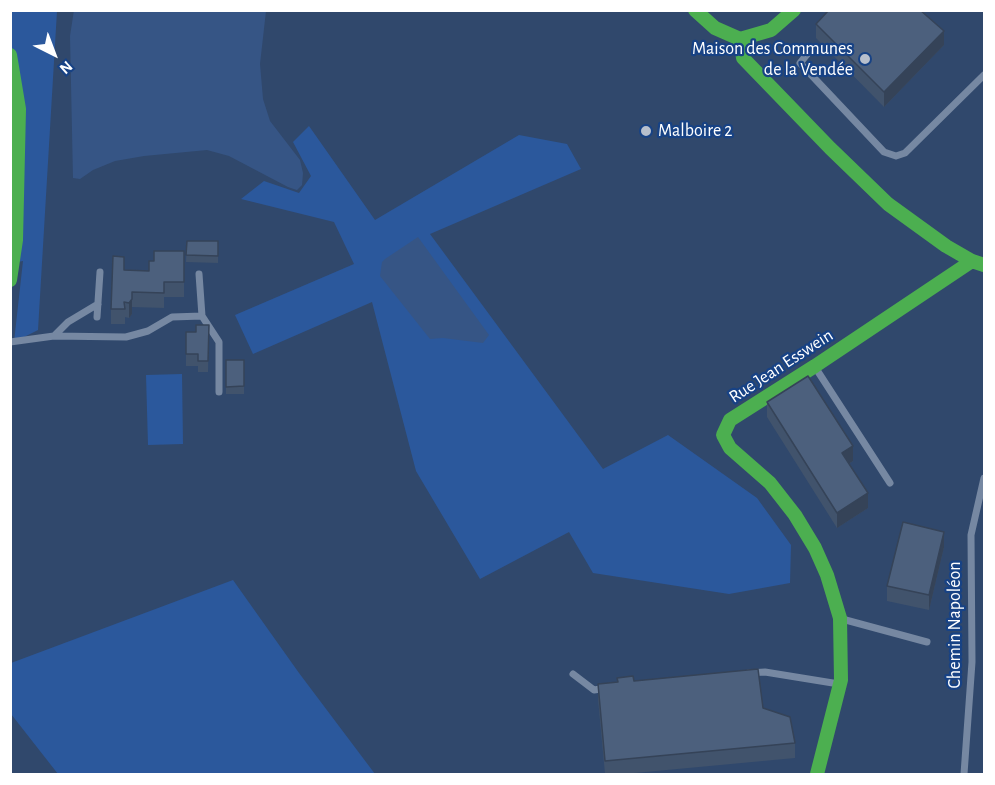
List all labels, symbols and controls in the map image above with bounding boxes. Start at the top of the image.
north arrow [24,24,84,84]
place label: Maison des Communes de la Vendée [692,38,853,80]
marker: Maison des Communes de la Vendée [858,52,872,66]
text: N [57,58,76,77]
place label: Malboire 2 [658,120,732,142]
marker: Malboire 2 [639,124,653,138]
street label: Rue Jean Esswein [725,324,837,408]
street label: Chemin Napoléon [944,562,966,688]

